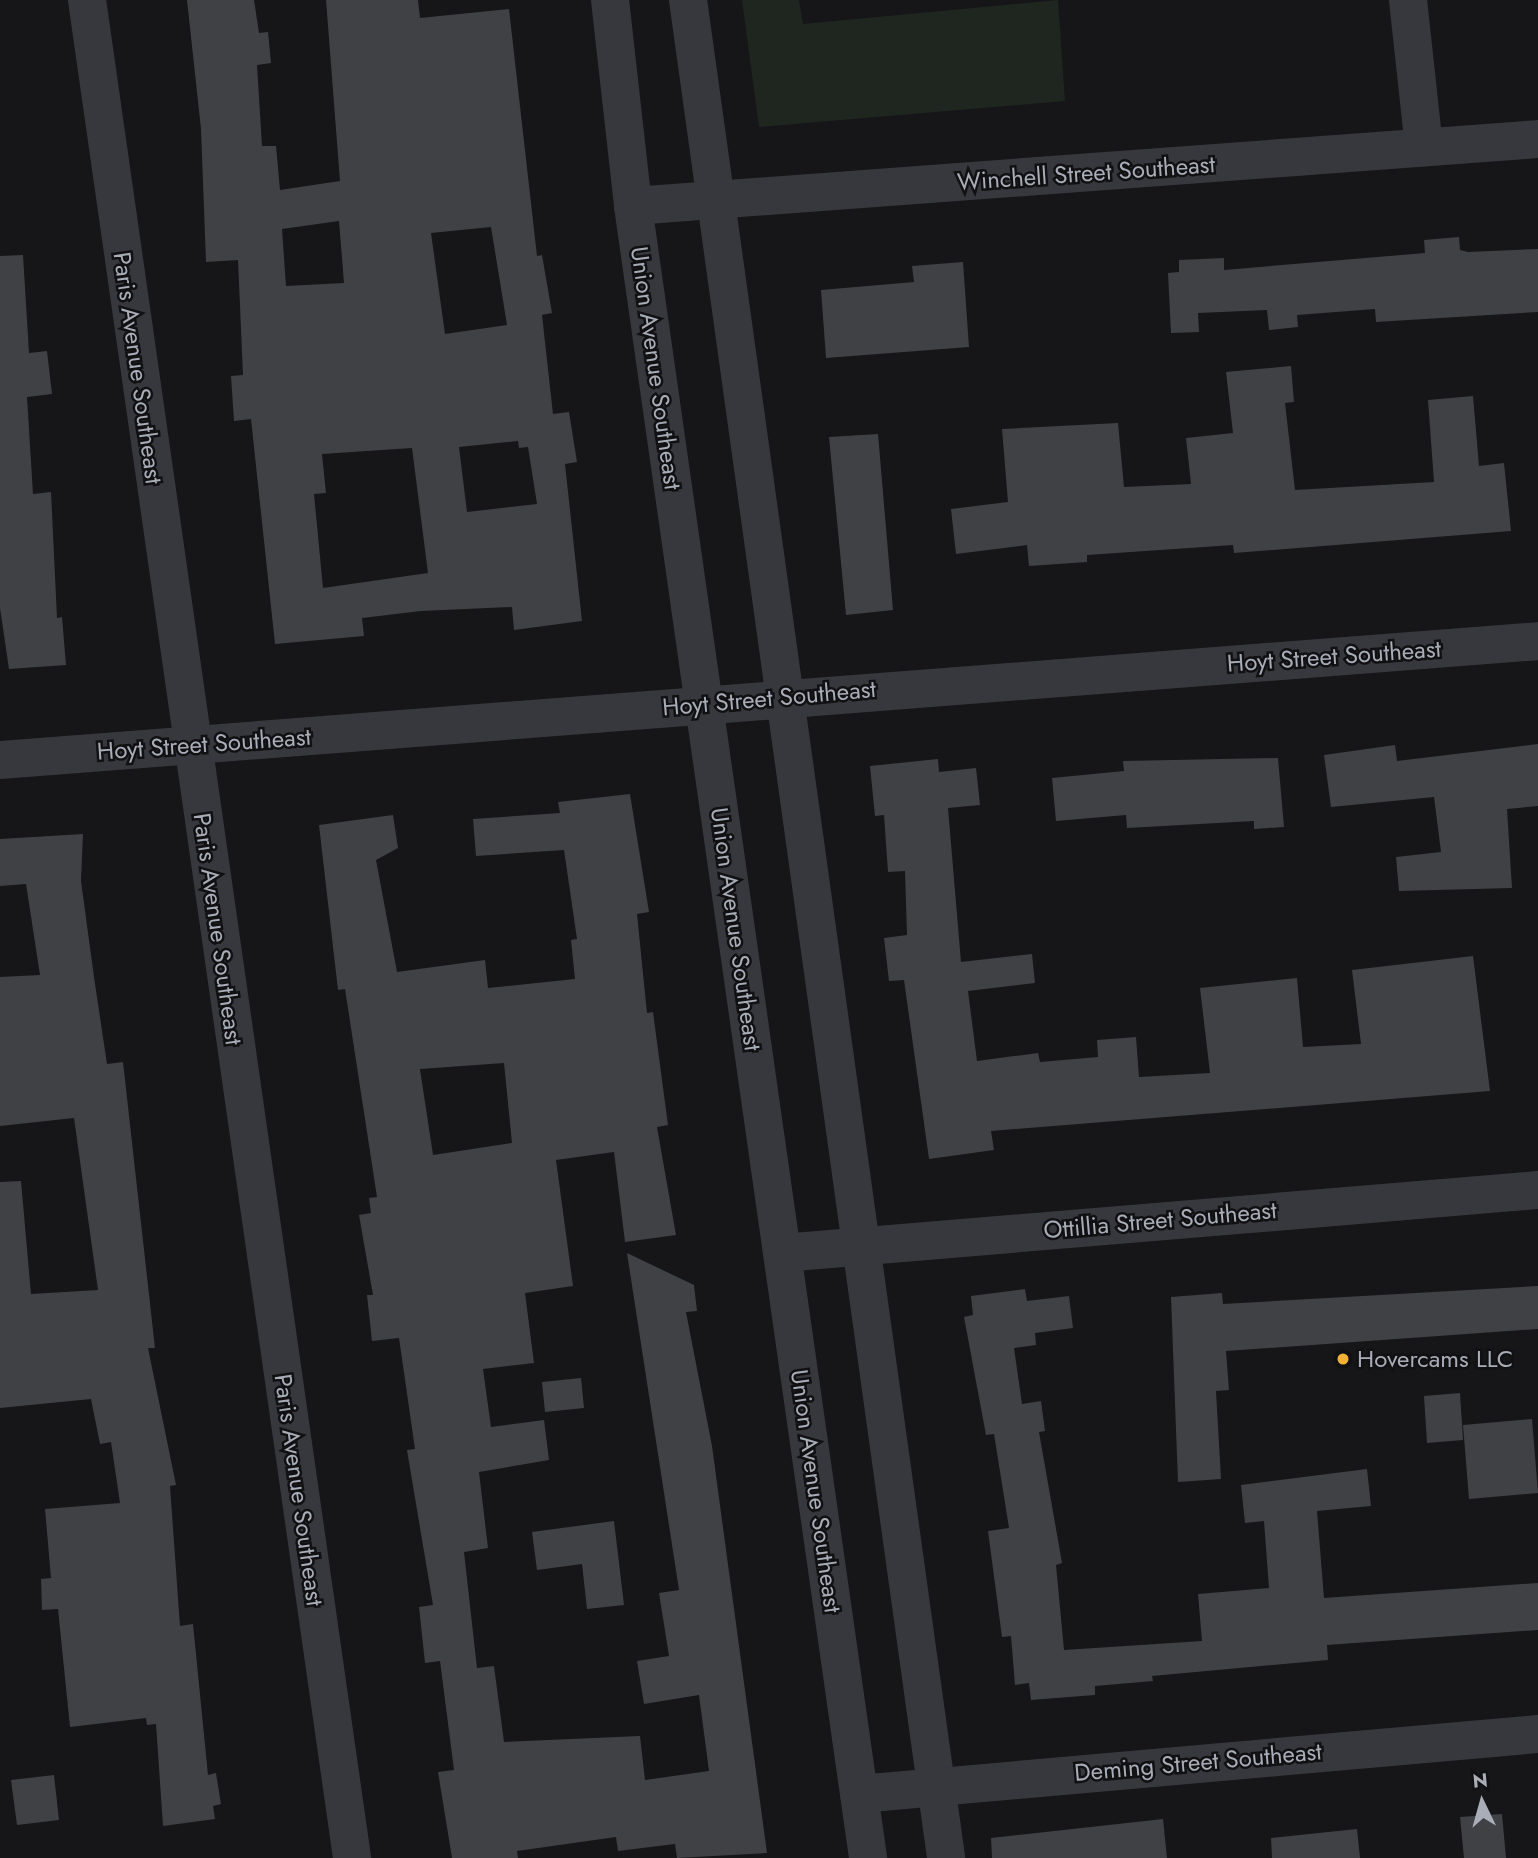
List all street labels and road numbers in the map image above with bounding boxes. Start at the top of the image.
street label: Winchell Street Southeast [956,150,1216,196]
street label: Union Avenue Southeast [625,245,687,491]
street label: Paris Avenue Southeast [107,250,169,486]
street label: Hoyt Street Southeast [1226,634,1442,678]
street label: Hoyt Street Southeast [661,674,877,722]
street label: Hoyt Street Southeast [96,722,312,766]
street label: Union Avenue Southeast [705,806,767,1052]
street label: Paris Avenue Southeast [187,811,249,1047]
street label: Ottillia Street Southeast [1042,1195,1278,1245]
street label: Union Avenue Southeast [785,1368,847,1614]
street label: Paris Avenue Southeast [268,1372,330,1608]
street label: Deming Street Southeast [1073,1737,1323,1787]

